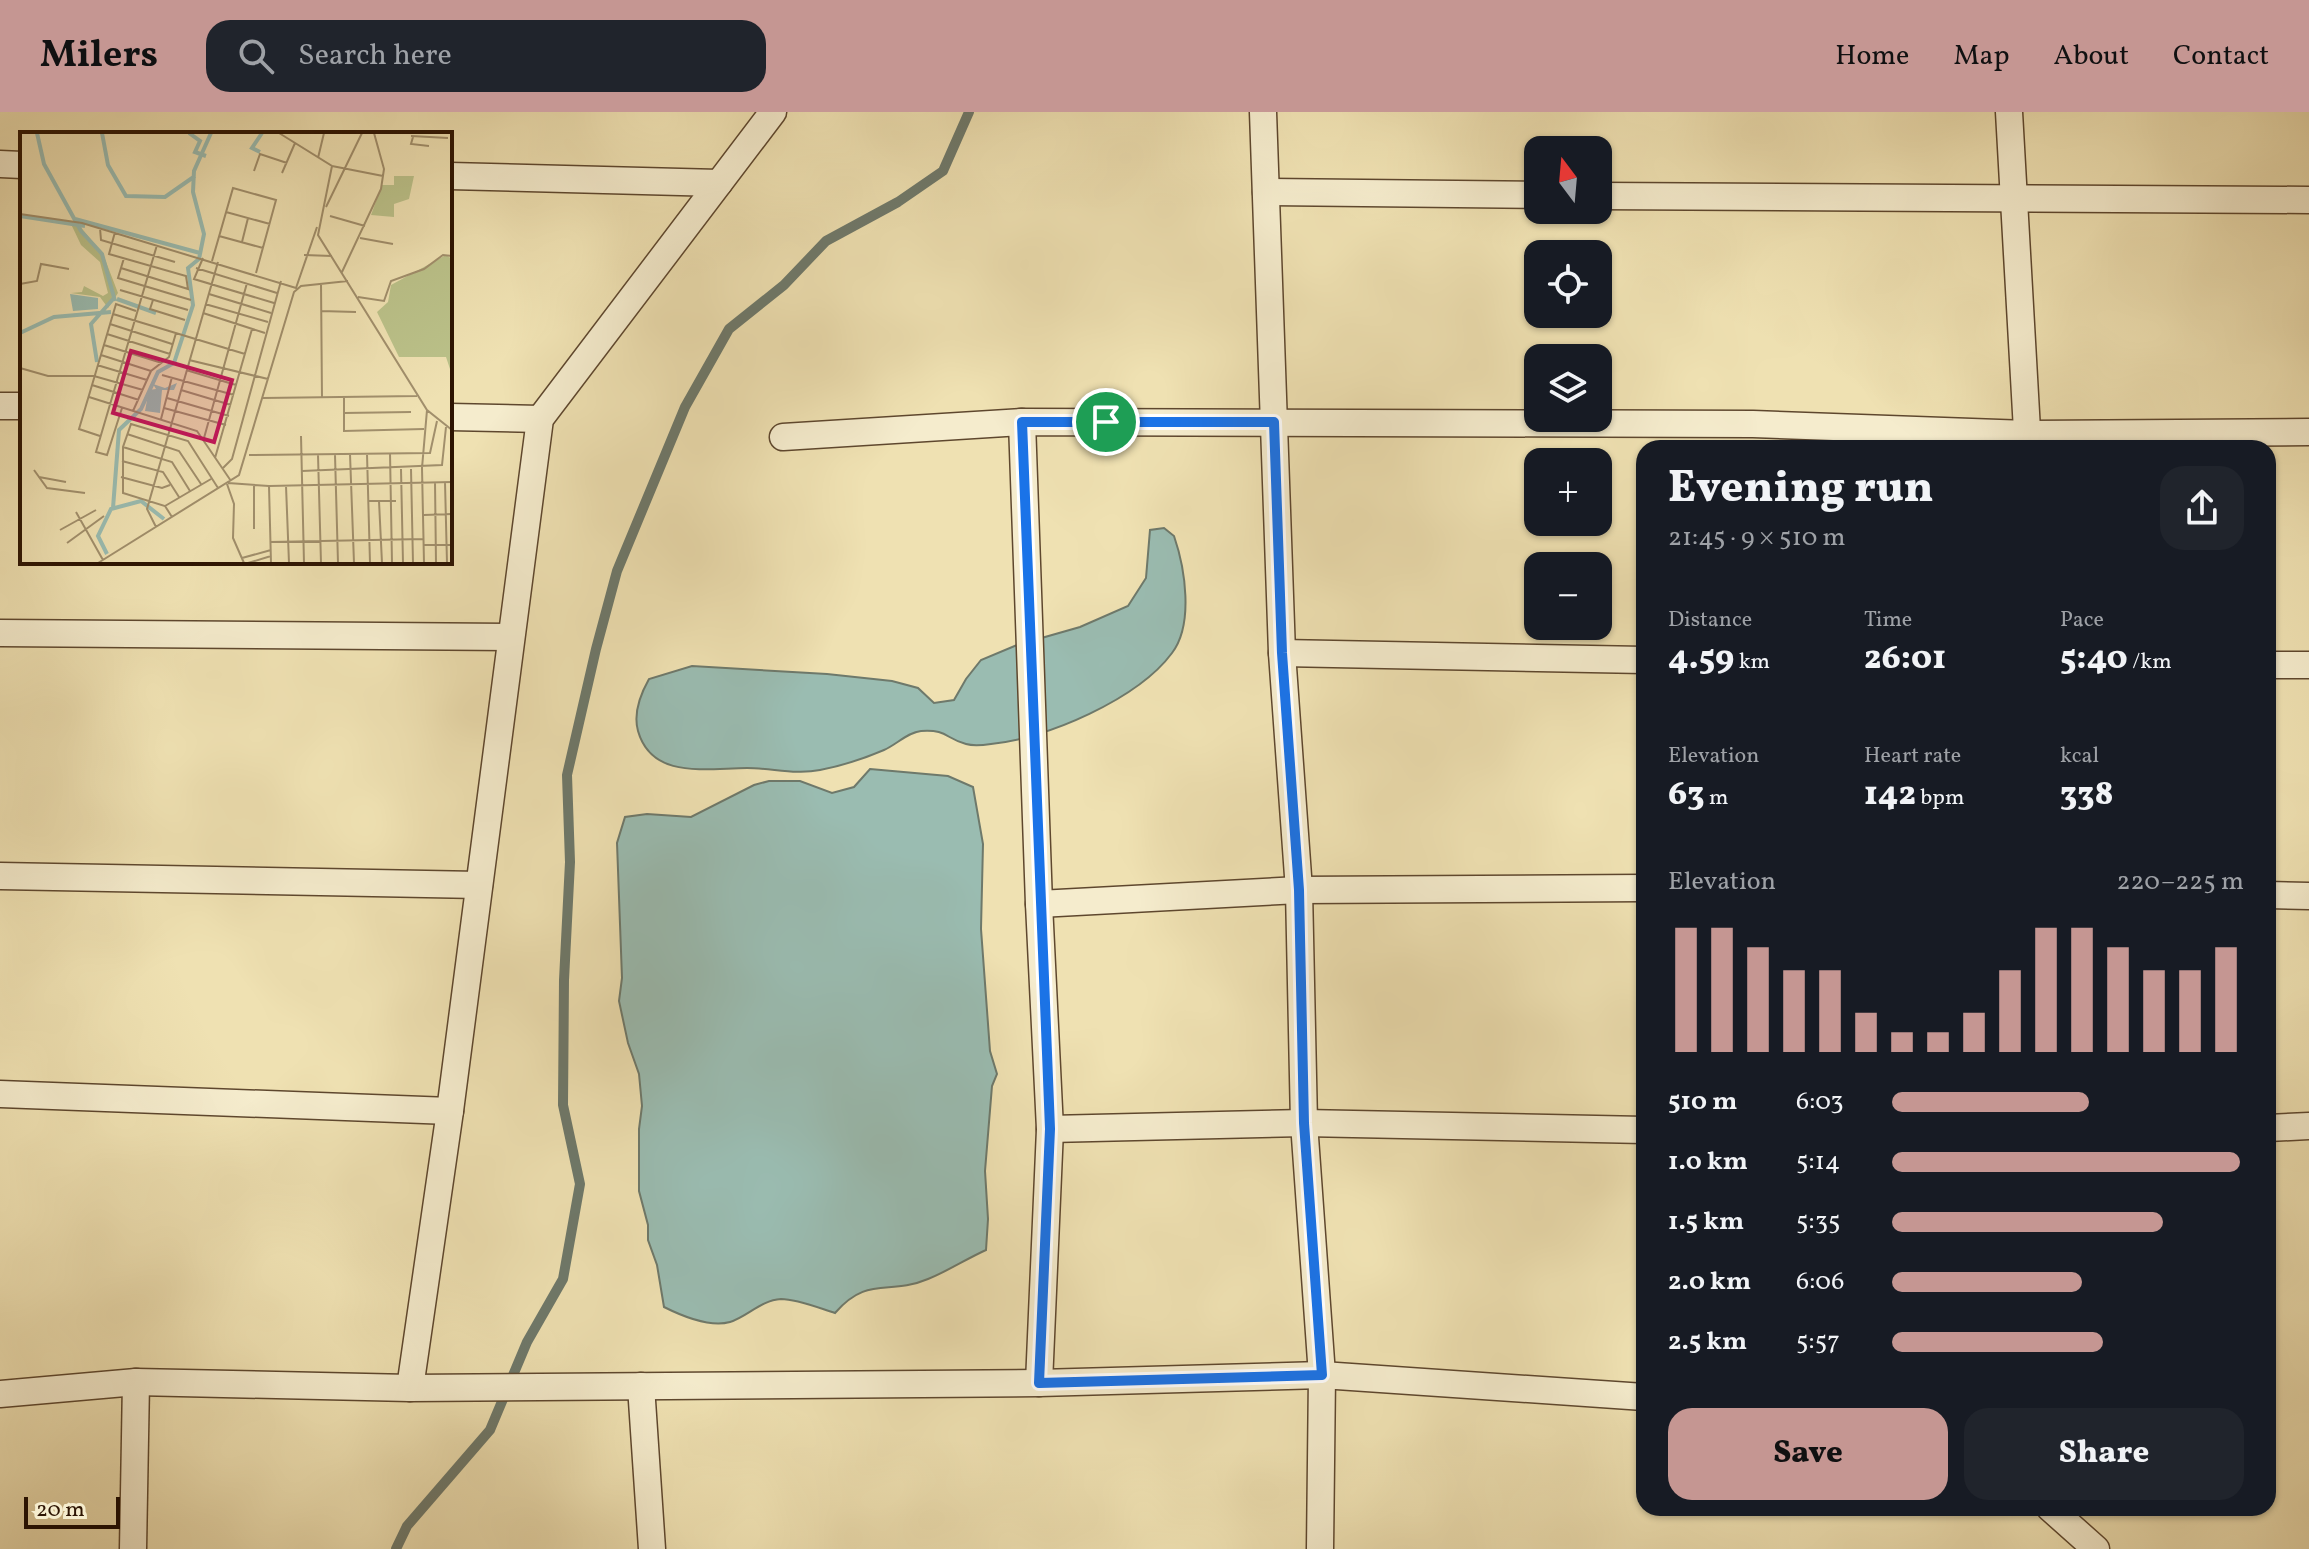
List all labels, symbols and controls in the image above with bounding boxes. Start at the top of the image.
search box [206,20,766,92]
text: Milers [40,30,158,83]
icon: search [234,34,278,78]
text: Search here [298,35,452,77]
text: Home [1835,37,1909,76]
text: Map [1953,37,2009,76]
text: About [2053,37,2129,76]
text: Contact [2173,37,2269,76]
inset map [20,132,452,564]
north arrow [1524,136,1612,224]
map controls [1524,136,1612,640]
button: locate [1524,240,1612,328]
button: layers [1524,344,1612,432]
pin [1072,388,1140,456]
icon: arrive [1084,400,1128,444]
button: + [1524,448,1612,536]
text: Evening run [1668,459,1934,520]
button: share [2160,466,2244,550]
text: 21:45 · 9 × 510 m [1668,520,1846,556]
button: − [1524,552,1612,640]
text: Distance [1668,605,1752,636]
text: Time [1864,605,1912,636]
text: Pace [2060,605,2104,636]
text: 4.59 [1668,636,1734,683]
text: 26:01 [1864,636,1946,683]
text: 5:40 [2060,636,2128,683]
text: km [1734,647,1770,678]
text: /km [2128,647,2172,678]
text: Elevation [1668,741,1759,772]
text: Heart rate [1864,741,1961,772]
text: kcal [2060,741,2099,772]
text: 63 [1668,772,1704,819]
text: 142 [1864,772,1916,819]
text: 338 [2060,772,2114,819]
text: m [1704,783,1728,814]
text: bpm [1916,783,1964,814]
text: Elevation [1668,864,1776,900]
text: 220–225 m [2117,864,2244,900]
text: 510 m [1668,1084,1737,1120]
text: 6:03 [1796,1084,1844,1120]
text: 1.0 km [1668,1144,1748,1180]
text: 5:14 [1796,1144,1840,1180]
text: 1.5 km [1668,1204,1744,1240]
text: 5:35 [1796,1204,1841,1240]
text: 2.0 km [1668,1264,1751,1300]
text: 6:06 [1796,1264,1844,1300]
text: 2.5 km [1668,1324,1747,1360]
text: 5:57 [1796,1324,1840,1360]
button: Save [1668,1408,1948,1500]
button: Share [1964,1408,2244,1500]
scale bar [24,1493,120,1529]
text: 20 m [36,1495,85,1526]

